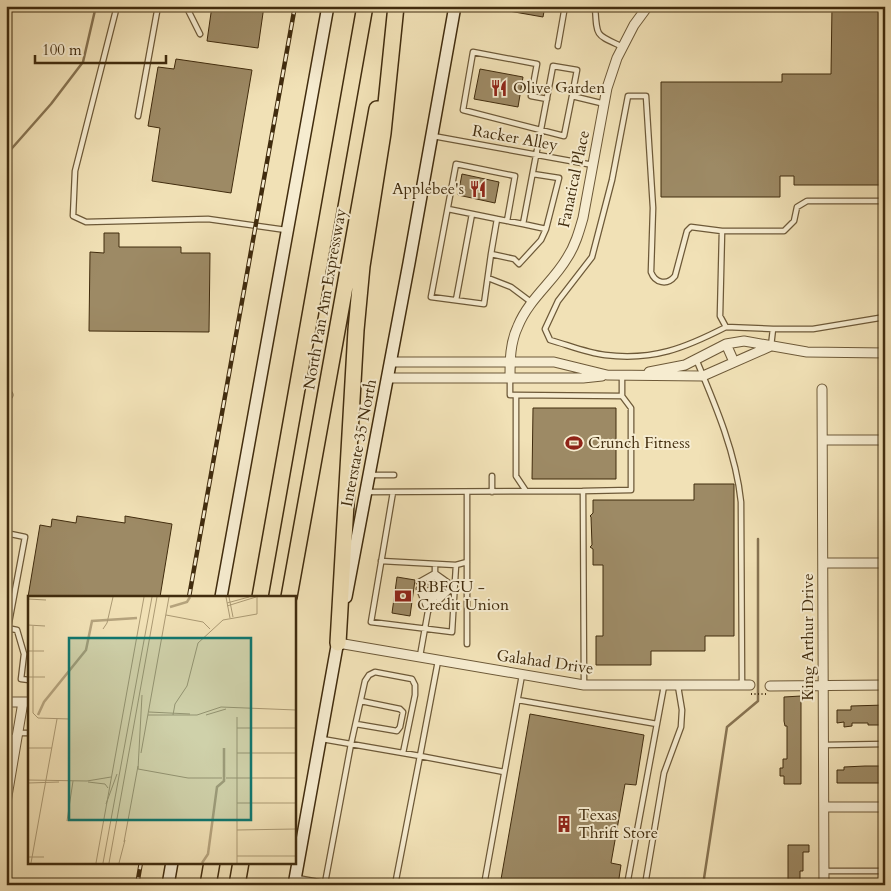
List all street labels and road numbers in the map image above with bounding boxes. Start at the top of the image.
street label: Racker Alley [470,120,560,156]
street label: Fanatical Place [553,128,595,230]
street label: North Pan Am Expressway [298,206,352,391]
street label: Interstate 35 North [336,377,382,509]
street label: King Arthur Drive [797,573,819,701]
street label: Galahad Drive [495,644,595,680]

